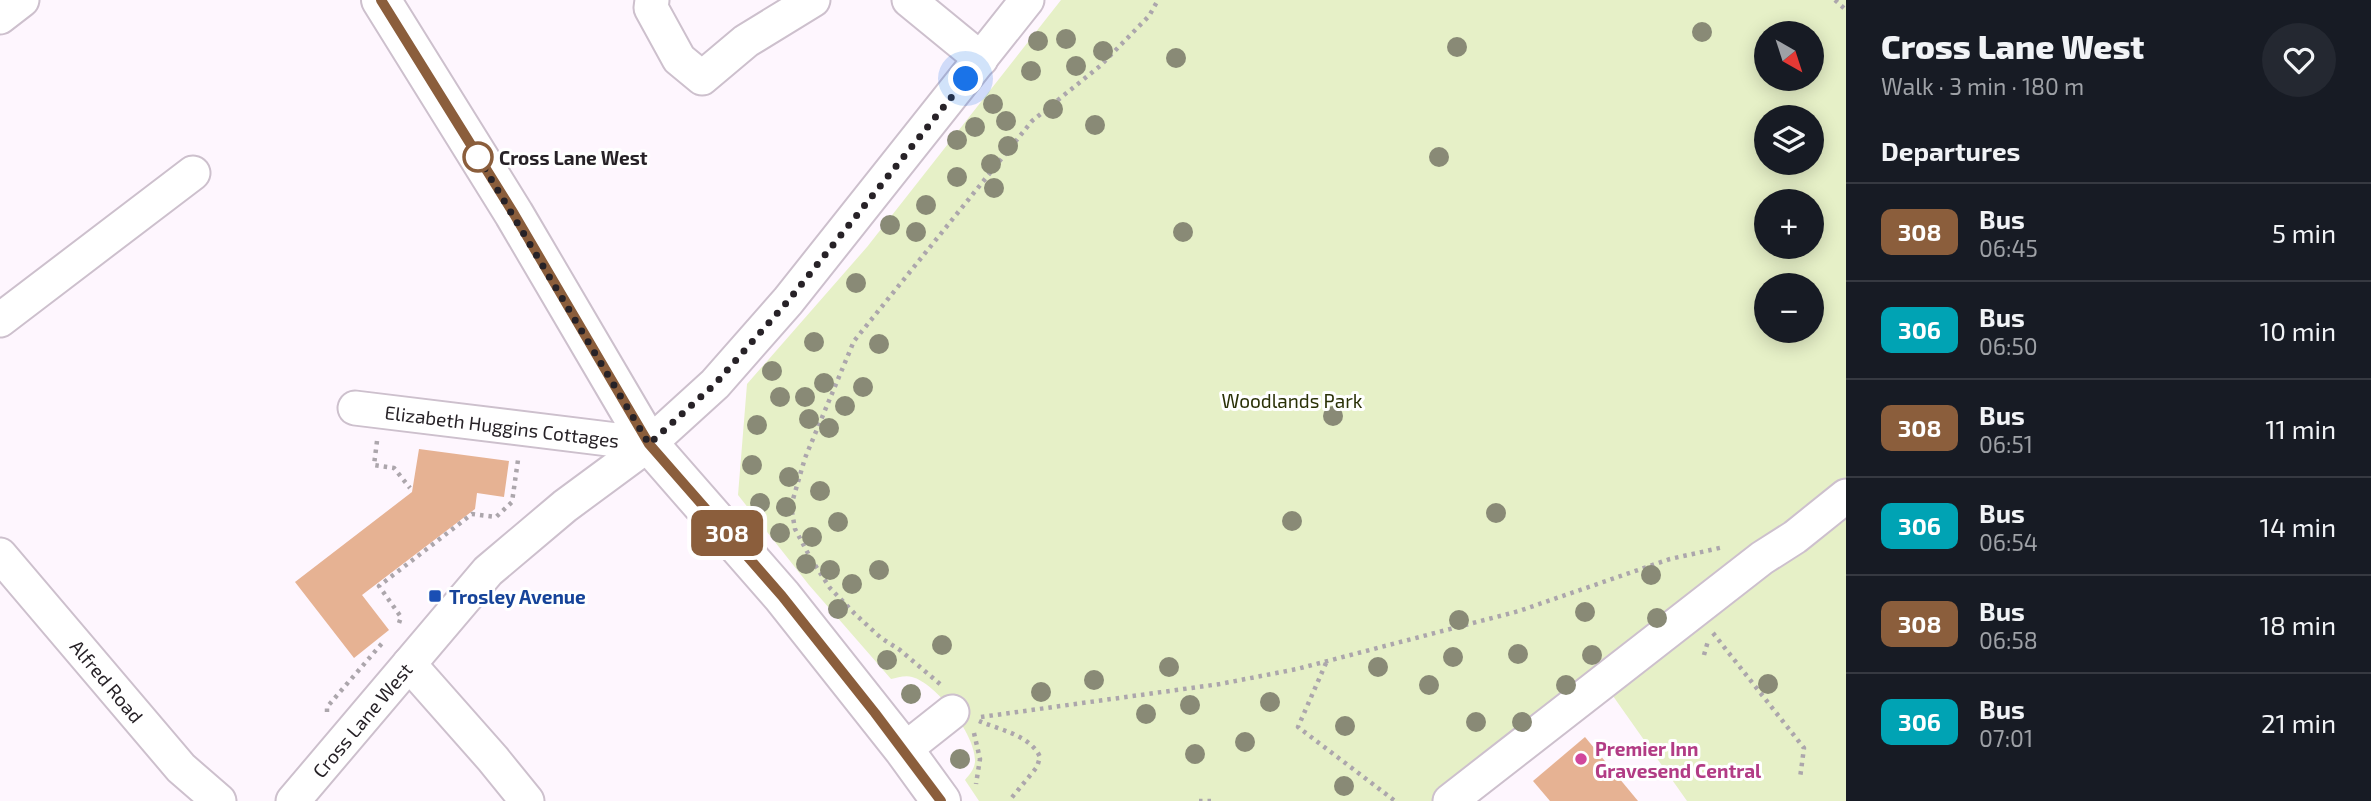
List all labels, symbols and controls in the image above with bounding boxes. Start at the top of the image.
north arrow [1754,21,1824,91]
map controls [1754,21,1824,343]
button: heart [2262,23,2336,97]
text: Cross Lane West [1881,26,2144,66]
your location [948,61,983,96]
text: Walk · 3 min · 180 m [1881,72,2084,100]
button: layers [1754,105,1824,175]
text: Departures [1881,135,2020,166]
marker: Cross Lane West [463,142,493,172]
place label: Cross Lane West [499,146,648,169]
button: + [1754,189,1824,259]
text: Bus [1979,203,2025,234]
text: 308 [1898,217,1941,246]
text: 5 min [2272,217,2336,248]
text: 06:45 [1979,234,2038,262]
button: − [1754,273,1824,343]
text: Bus [1979,301,2025,332]
text: 306 [1898,315,1941,344]
text: 10 min [2260,315,2336,346]
text: 06:50 [1979,332,2038,360]
park label: Woodlands Park [1222,389,1363,412]
text: Bus [1979,399,2025,430]
street label: Elizabeth Huggins Cottages [384,400,620,452]
text: 308 [1898,413,1941,442]
text: 11 min [2265,413,2336,444]
text: 06:51 [1979,430,2033,458]
text: Bus [1979,497,2025,528]
line badge: 308 [687,510,767,556]
text: 306 [1898,511,1941,540]
text: 14 min [2260,511,2336,542]
text: 308 [705,518,749,547]
text: 06:54 [1979,528,2038,556]
place label: Trosley Avenue [449,585,586,609]
marker: Trosley Avenue [427,588,443,604]
text: Bus [1979,595,2025,626]
text: 308 [1898,609,1941,638]
text: 18 min [2260,609,2336,640]
text: 06:58 [1979,626,2038,654]
street label: Alfred Road [66,635,148,727]
street label: Cross Lane West [307,658,417,782]
text: Bus [1979,693,2025,724]
text: 306 [1898,707,1941,736]
text: 21 min [2261,707,2336,738]
text: 07:01 [1979,724,2033,752]
place label: Premier Inn Gravesend Central [1595,737,1762,782]
marker: Premier Inn Gravesend Central [1573,751,1589,767]

